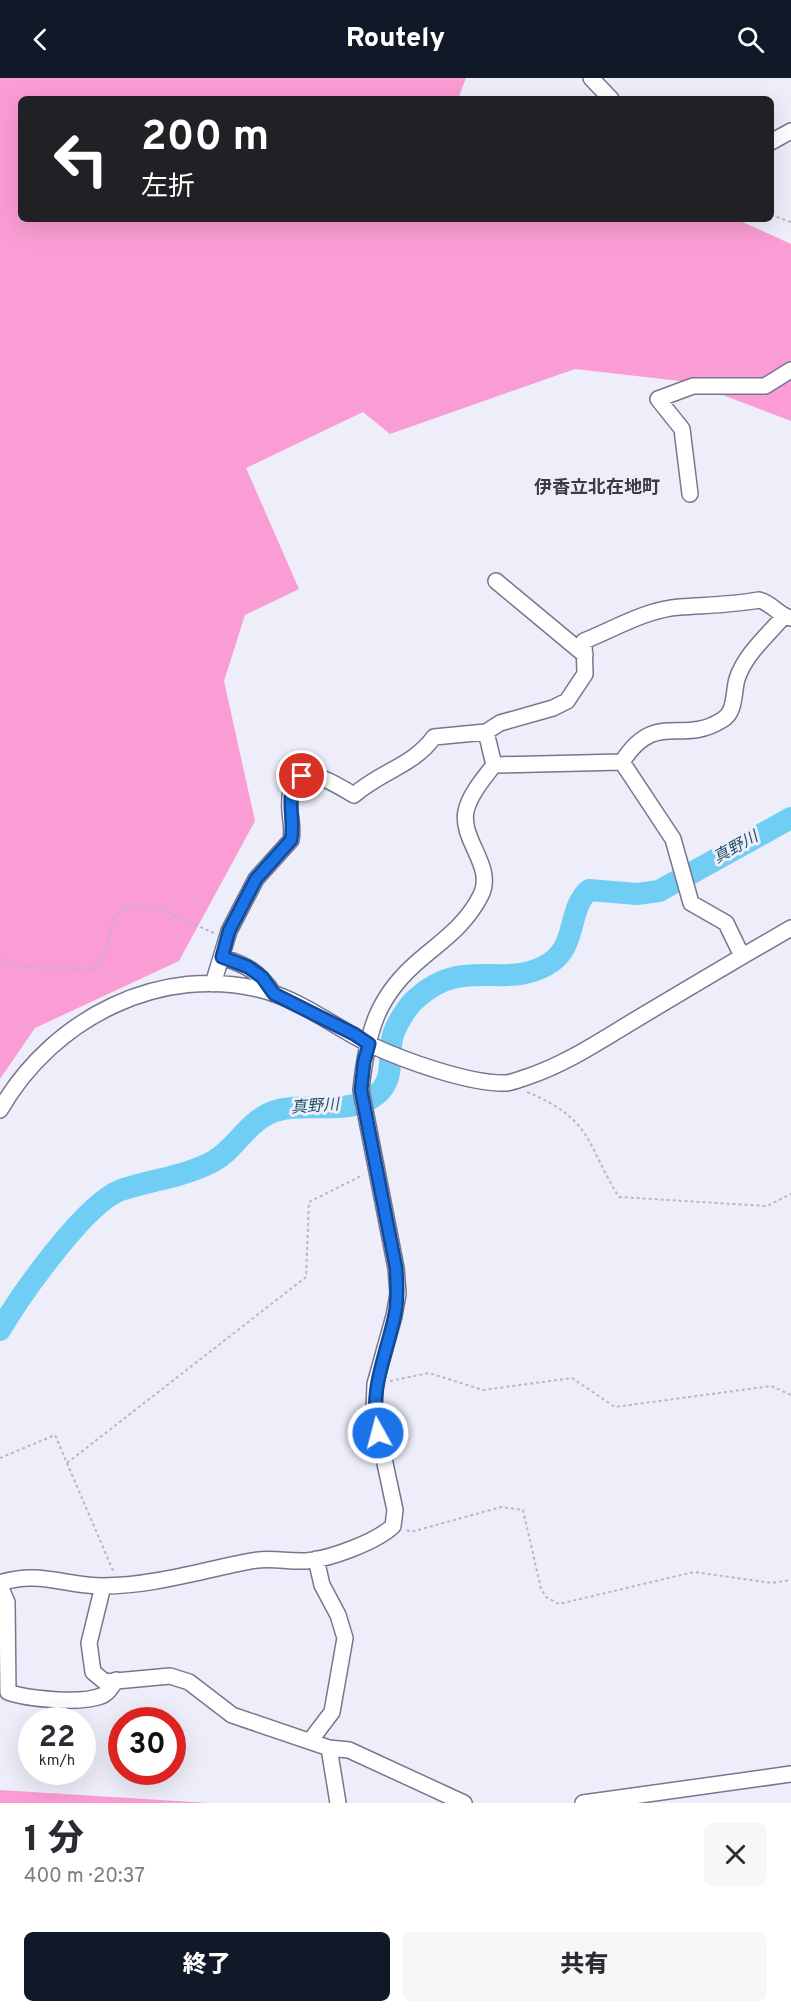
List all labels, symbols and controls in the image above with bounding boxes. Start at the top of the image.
text: Routely [346,22,445,56]
icon: back [24,23,57,56]
icon: search [734,23,767,56]
text: 200 m [141,112,269,165]
icon: left [42,120,120,198]
text: 左折 [141,171,195,205]
district label: 伊香立北在地町 [534,477,660,500]
pin [276,750,327,801]
icon: arrive [285,759,318,792]
water label: 真野川 [710,827,764,868]
water label: 真野川 [290,1095,342,1119]
position arrow [346,1401,410,1465]
speed limit sign: 30 [108,1707,186,1785]
text: 22 [39,1720,75,1757]
text: km/h [39,1752,75,1771]
text: 1 分 [24,1818,84,1864]
button: close [704,1823,767,1886]
text: 400 m · 20:37 [24,1864,145,1890]
button: 終了 [24,1932,390,2001]
button: 共有 [402,1932,767,2001]

